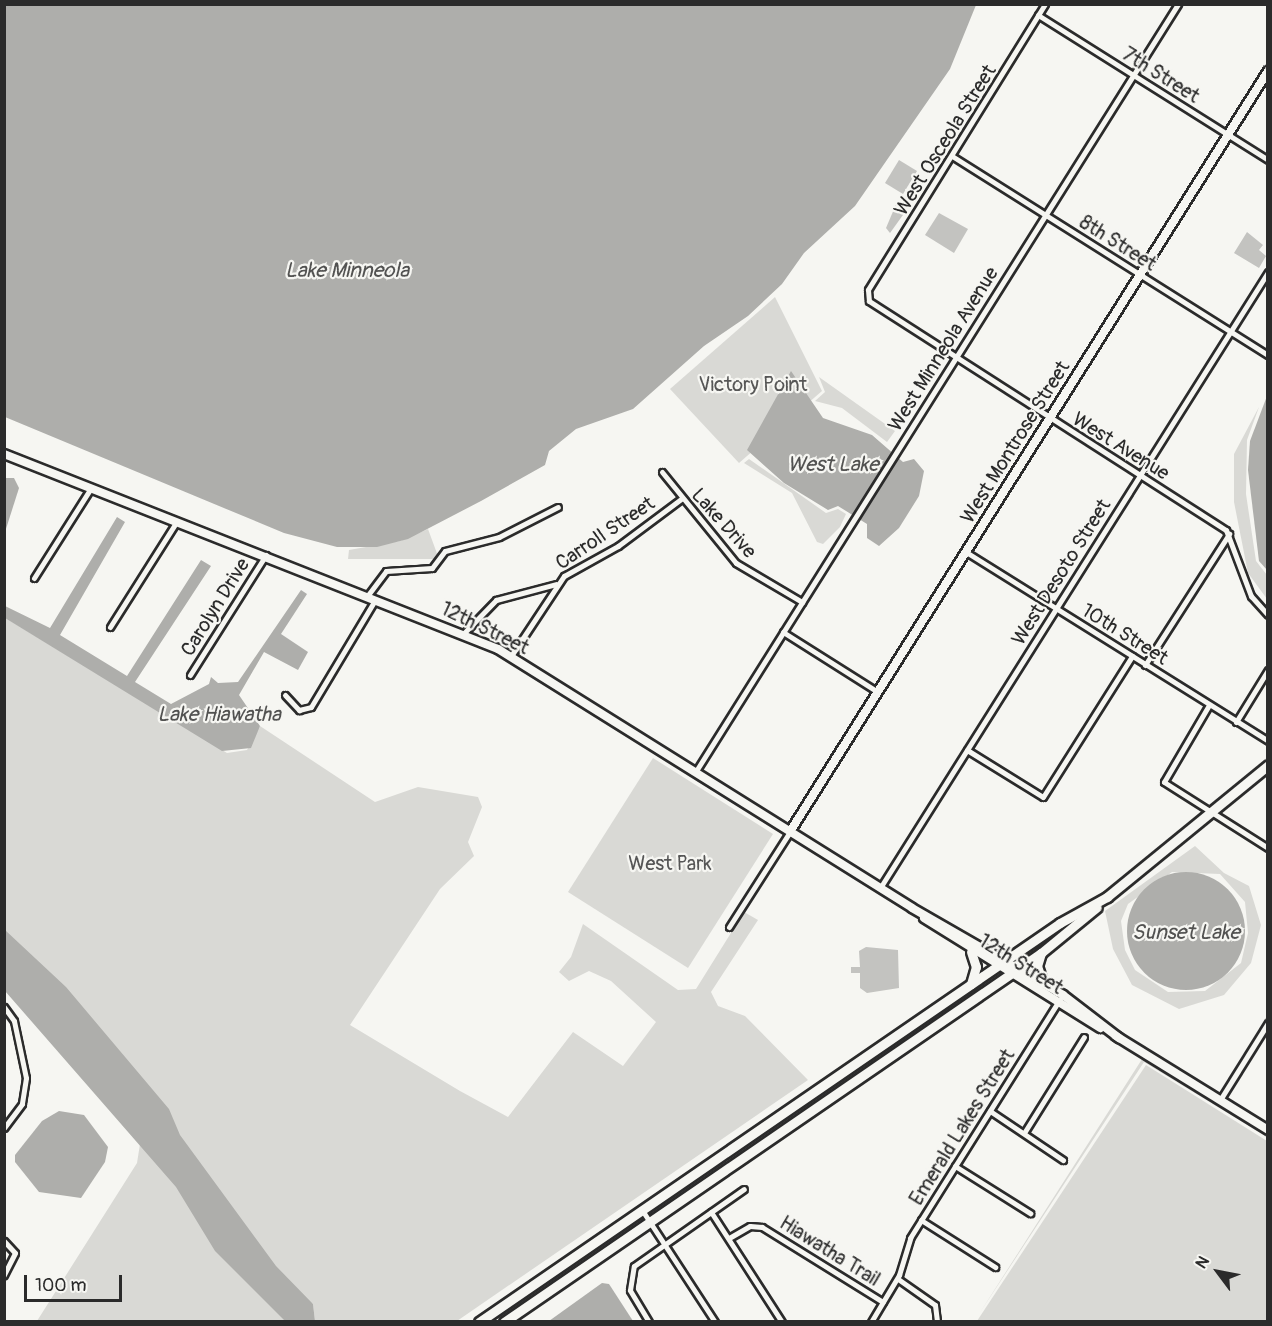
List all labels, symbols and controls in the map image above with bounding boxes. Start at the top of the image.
street label: 7th Street [1118,42,1204,108]
street label: West Osceola Street [889,60,1001,220]
street label: 8th Street [1075,210,1161,276]
water label: Lake Minneola [285,258,409,284]
street label: West Minneola Avenue [883,262,1003,436]
street label: West Montrose Street [955,356,1075,528]
park label: Victory Point [699,372,807,396]
street label: West Avenue [1068,407,1174,485]
water label: West Lake [787,452,879,478]
street label: Lake Drive [686,483,762,563]
street label: Carroll Street [551,491,659,575]
street label: West Desoto Street [1006,495,1116,649]
street label: Carolyn Drive [175,554,255,660]
street label: 12th Street [437,596,533,660]
street label: 10th Street [1077,598,1173,670]
water label: Lake Hiawatha [157,702,281,728]
park label: West Park [628,851,712,875]
water label: Sunset Lake [1132,920,1240,946]
street label: 12th Street [974,929,1068,999]
street label: Emerald Lakes Street [904,1044,1020,1210]
street label: Hiawatha Trail [775,1211,885,1291]
north arrow [1188,1242,1248,1302]
text: N [1191,1253,1214,1272]
scale bar [27,1263,124,1301]
text: 100 m [35,1274,87,1297]

